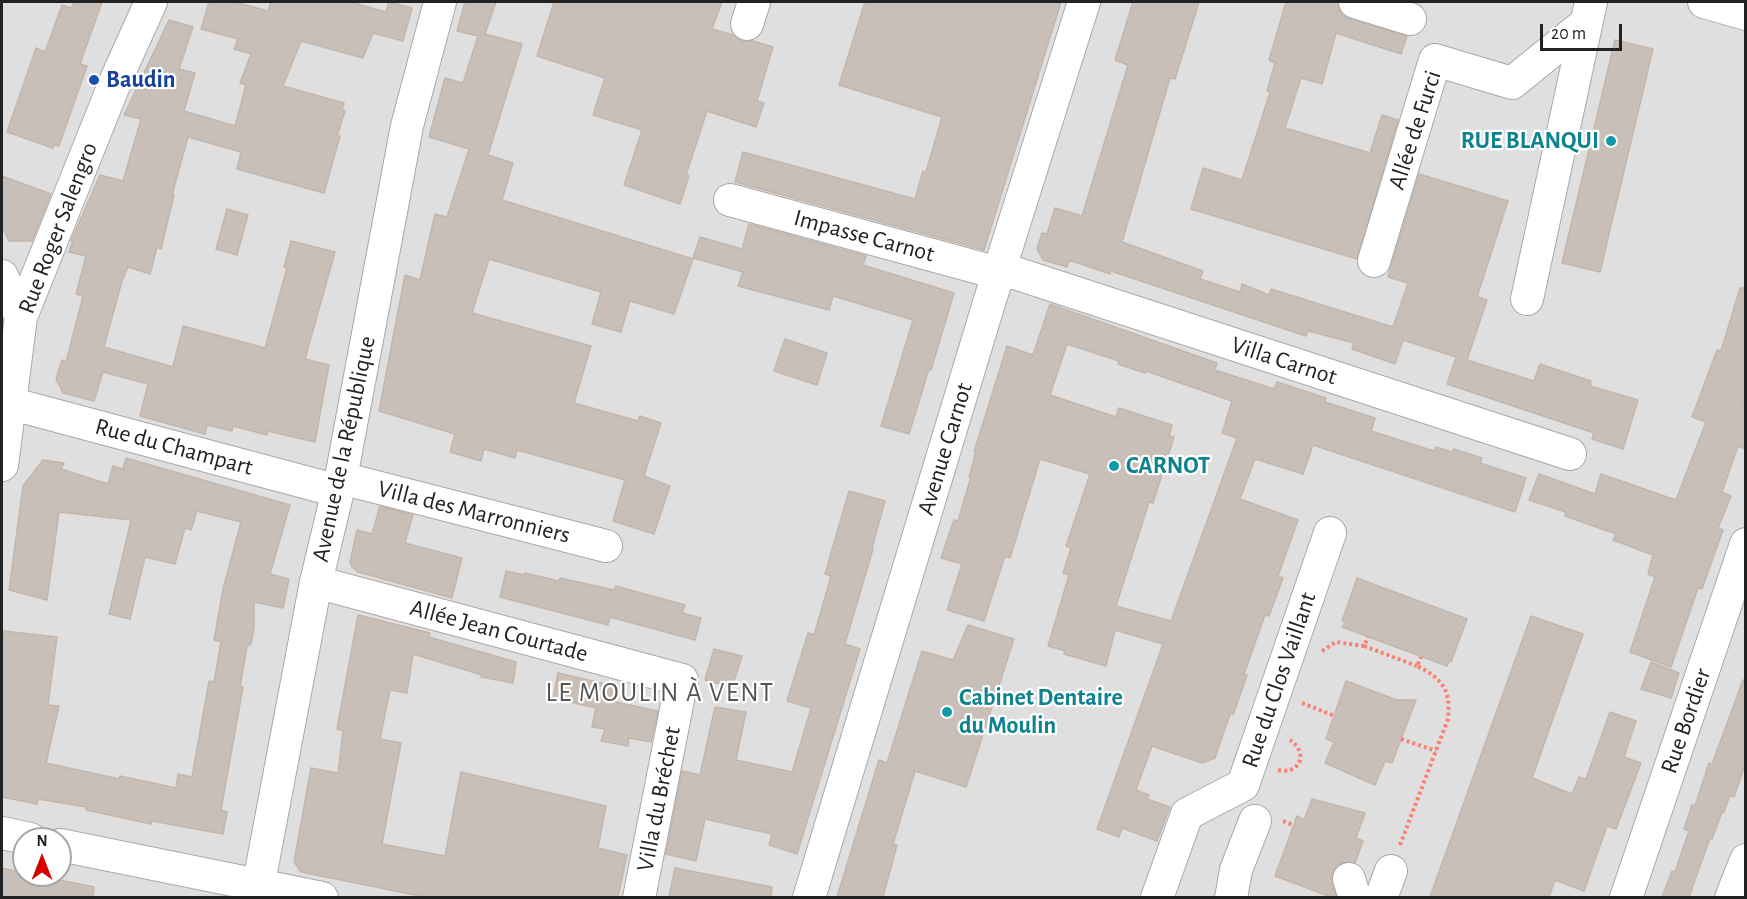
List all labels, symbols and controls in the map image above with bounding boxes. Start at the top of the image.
scale bar [1543,12,1626,50]
text: 20 m [1551,25,1586,43]
place label: Baudin [106,66,176,94]
street label: Allée de Furci [1382,67,1448,193]
marker: Baudin [87,73,101,87]
place label: RUE BLANQUI [1461,127,1599,155]
marker: RUE BLANQUI [1604,134,1618,148]
street label: Rue Roger Salengro [12,138,104,318]
street label: Impasse Carnot [791,203,937,269]
street label: Villa Carnot [1228,330,1340,392]
street label: Avenue de la République [306,334,382,564]
street label: Avenue Carnot [911,379,979,519]
street label: Rue du Champart [92,412,256,482]
place label: CARNOT [1126,452,1210,480]
marker: CARNOT [1107,459,1121,473]
street label: Villa des Marronniers [375,474,573,550]
street label: Rue du Clos Vaillant [1235,589,1323,771]
street label: Allée Jean Courtade [407,593,591,669]
street label: Rue Bordier [1655,665,1717,777]
district label: LE MOULIN À VENT [545,677,775,709]
place label: Cabinet Dentaire du Moulin [959,684,1123,740]
marker: Cabinet Dentaire du Moulin [940,705,954,719]
street label: Villa du Bréchet [631,724,687,874]
north arrow [12,827,72,887]
text: N [36,833,48,849]

